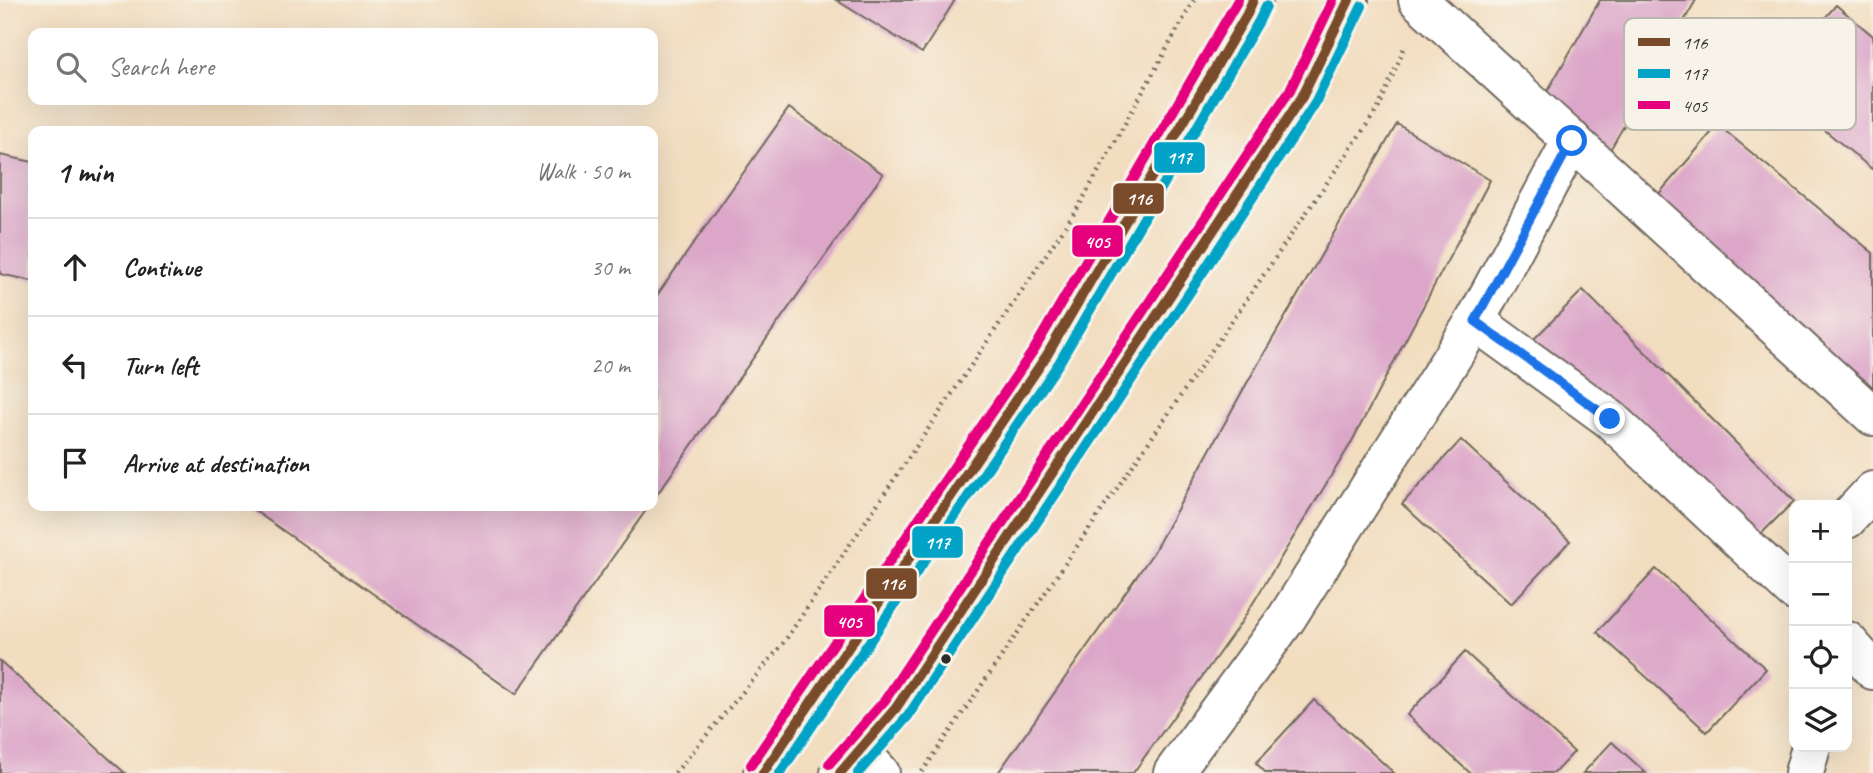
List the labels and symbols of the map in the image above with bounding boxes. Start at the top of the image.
legend [1624,18,1856,130]
text: 116 [1682,31,1709,55]
text: 117 [1682,62,1709,86]
text: 405 [1682,94,1709,118]
route start [1556,125,1587,156]
line badge: 117 [1153,141,1206,174]
text: 117 [1166,146,1194,170]
line badge: 116 [1112,182,1165,215]
text: 116 [1126,187,1154,211]
line badge: 405 [1071,224,1124,258]
text: 405 [1084,230,1111,254]
route end [1594,403,1625,434]
line badge: 117 [911,525,964,559]
text: 117 [924,531,952,555]
line badge: 116 [865,567,918,600]
text: 116 [879,572,907,596]
line badge: 405 [823,604,876,638]
text: 405 [836,610,863,634]
unlabelled marker [939,652,953,666]

